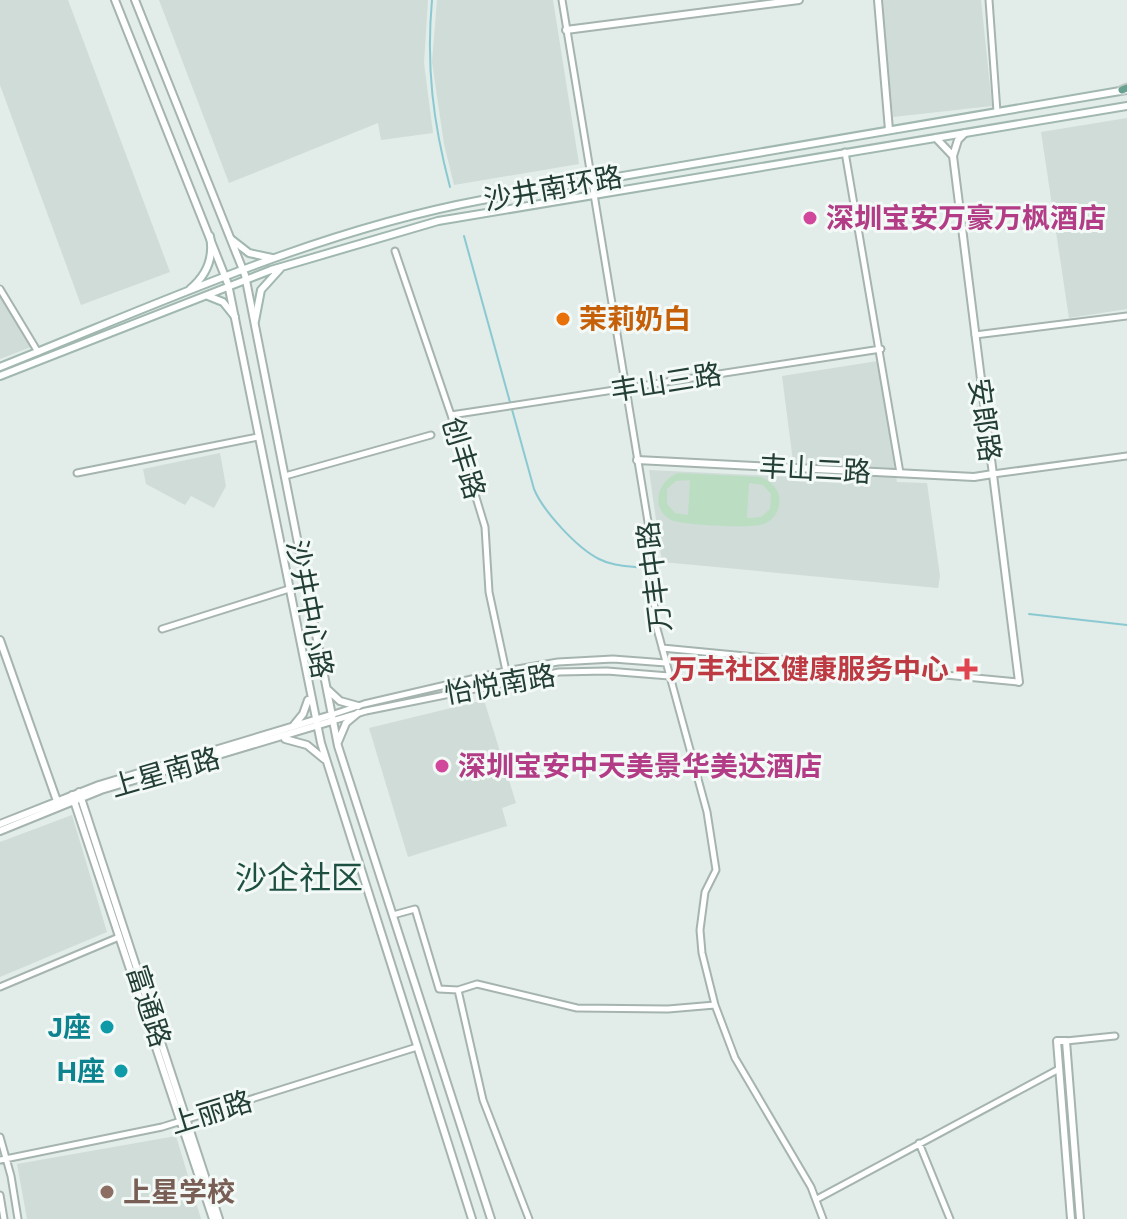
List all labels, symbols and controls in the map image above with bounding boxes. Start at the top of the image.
street label: 沙井南环路 [481,161,625,216]
place label: 深圳宝安万豪万枫酒店 [826,203,1106,234]
marker: 深圳宝安万豪万枫酒店 [801,209,819,227]
place label: 茉莉奶白 [579,304,691,335]
marker: 茉莉奶白 [554,310,572,328]
street label: 丰山三路 [608,358,724,407]
street label: 安郎路 [963,376,1006,464]
street label: 创丰路 [436,413,491,503]
street label: 丰山二路 [758,451,872,488]
street label: 万丰中路 [632,519,677,634]
street label: 沙井中心路 [281,537,338,681]
place label: 万丰社区健康服务中心 [669,654,949,685]
marker: 万丰社区健康服务中心 [956,658,978,680]
street label: 怡悦南路 [442,660,558,709]
street label: 上星南路 [107,742,223,803]
place label: 深圳宝安中天美景华美达酒店 [458,751,822,782]
marker: 深圳宝安中天美景华美达酒店 [433,757,451,775]
district label: 沙企社区 [235,860,363,896]
street label: 富通路 [121,961,176,1051]
place label: J座 [47,1012,91,1043]
marker: J座 [98,1018,116,1036]
place label: H座 [57,1056,105,1087]
marker: H座 [112,1062,130,1080]
street label: 上丽路 [166,1085,256,1140]
place label: 上星学校 [123,1177,235,1208]
marker: 上星学校 [98,1183,116,1201]

